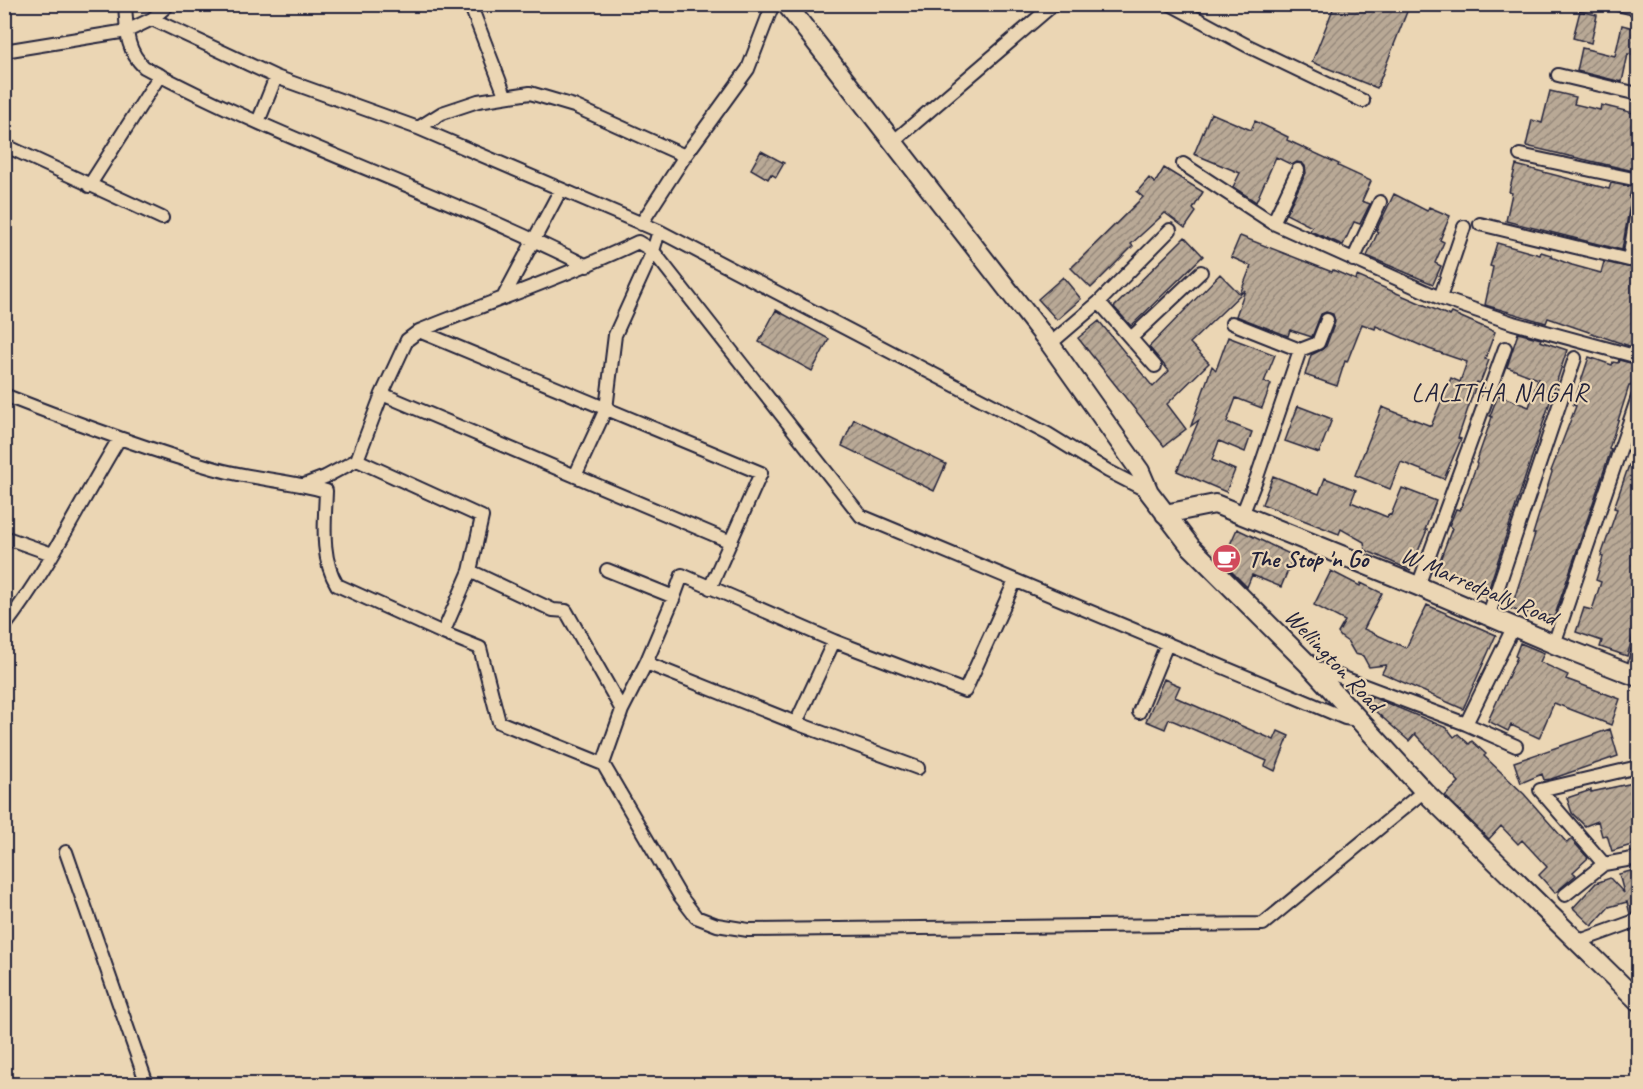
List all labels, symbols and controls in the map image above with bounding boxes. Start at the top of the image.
district label: LALITHA NAGAR [1411,376,1590,409]
street label: W Marredpally Road [1396,540,1565,634]
cafe icon: The Stop 'n Go [1211,543,1243,575]
place label: The Stop 'n Go [1248,544,1371,574]
street label: Wellington Road [1278,602,1392,721]

